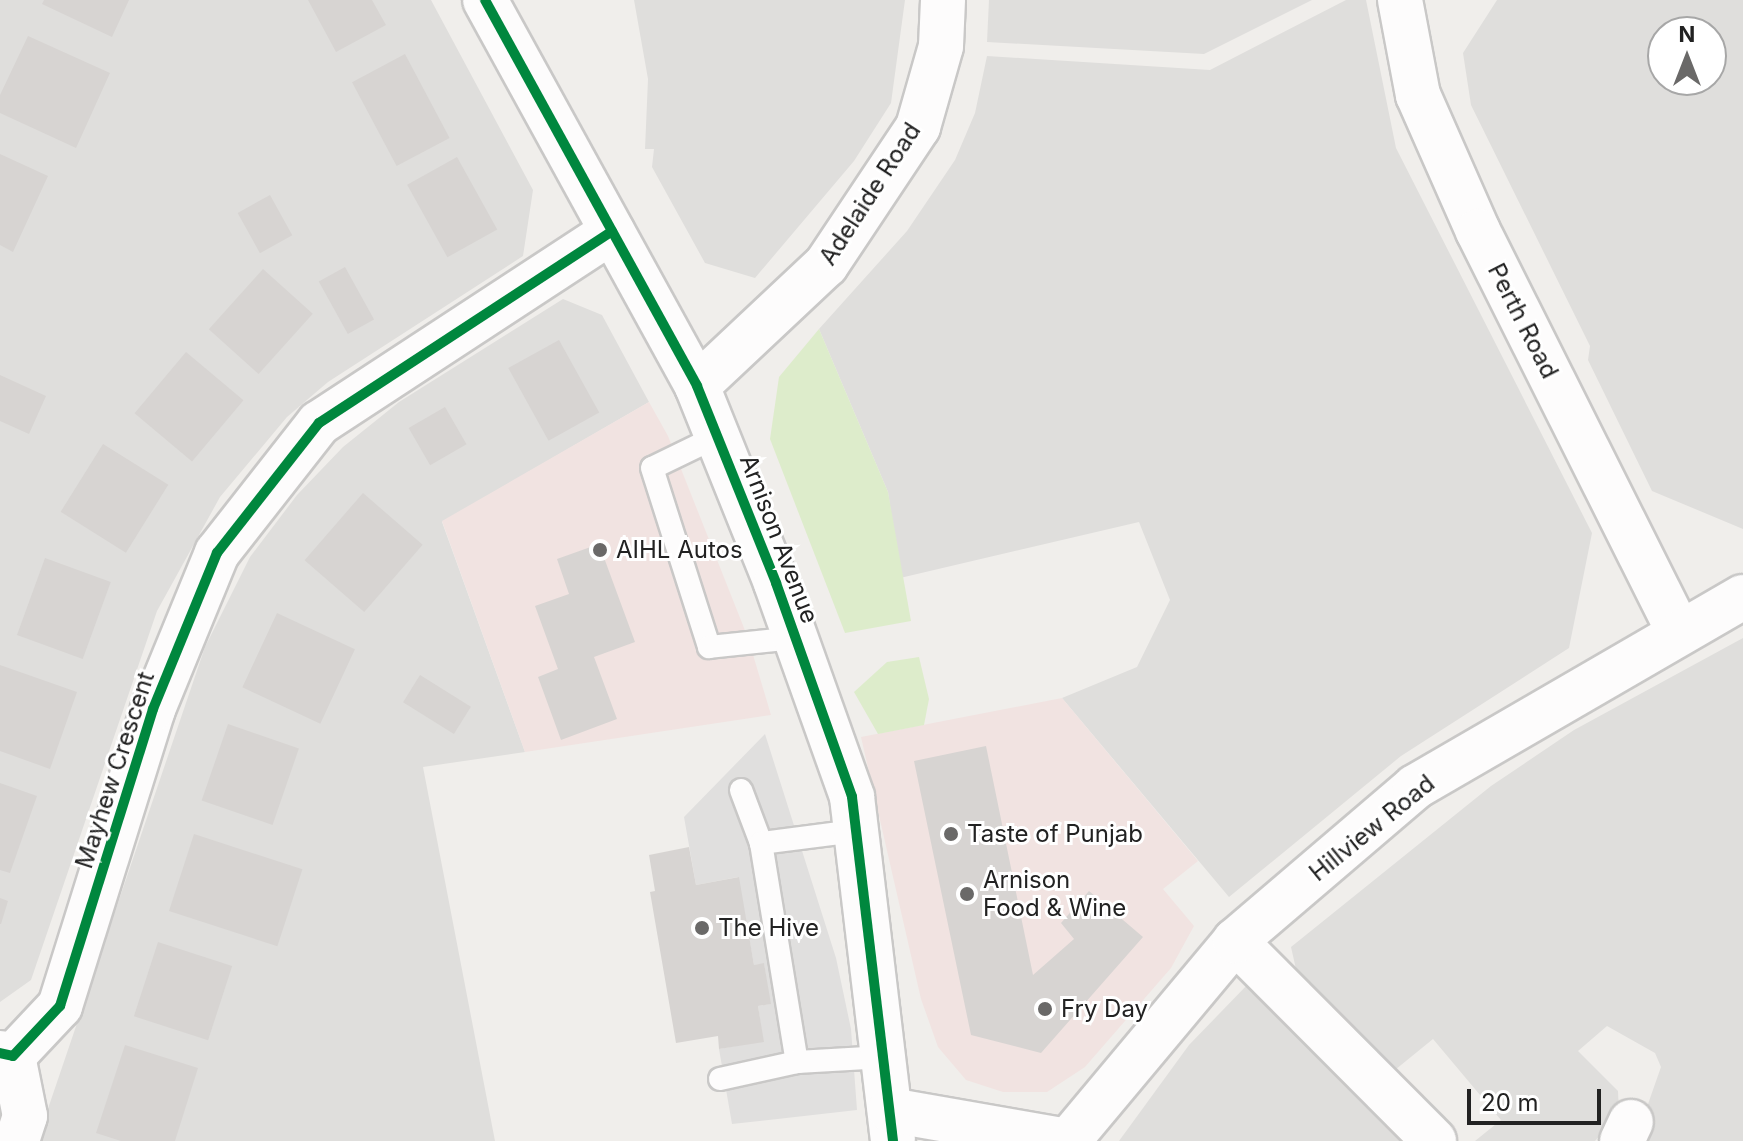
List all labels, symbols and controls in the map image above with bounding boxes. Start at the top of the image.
north arrow [1647,16,1727,96]
text: N [1679,21,1695,47]
street label: Adelaide Road [813,118,927,270]
street label: Perth Road [1482,259,1564,383]
street label: Arnison Avenue [734,451,824,627]
place label: AIHL Autos [616,536,743,564]
marker: AIHL Autos [591,541,609,559]
street label: Mayhew Crescent [70,668,160,872]
street label: Hillview Road [1304,769,1440,887]
place label: Taste of Punjab [967,820,1143,848]
marker: Taste of Punjab [942,825,960,843]
place label: Arnison Food & Wine [983,866,1126,922]
marker: Arnison Food & Wine [958,885,976,903]
place label: The Hive [718,914,819,942]
marker: The Hive [693,919,711,937]
place label: Fry Day [1061,995,1148,1023]
marker: Fry Day [1036,1000,1054,1018]
scale bar [1471,1073,1605,1123]
text: 20 m [1481,1088,1539,1117]

